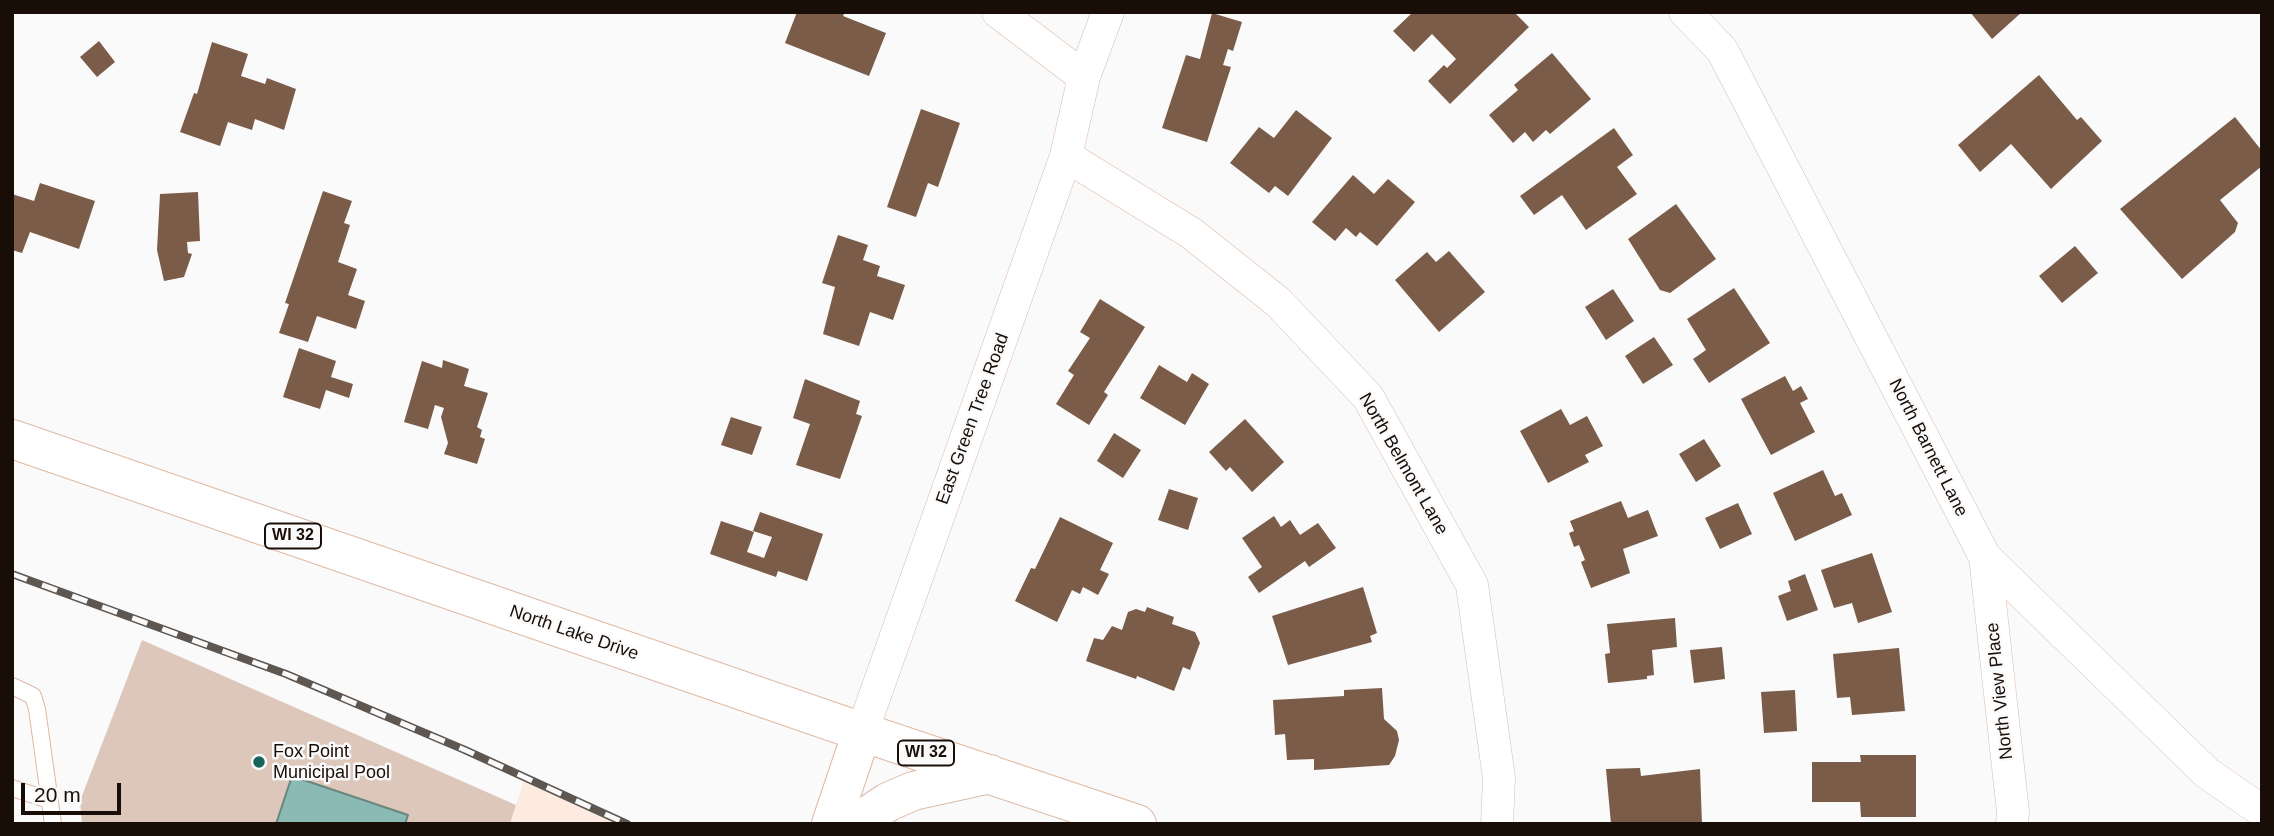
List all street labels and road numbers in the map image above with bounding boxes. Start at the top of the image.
street label: East Green Tree Road [932,331,1014,507]
street label: North Barnett Lane [1884,375,1972,521]
street label: North Belmont Lane [1354,389,1452,539]
road number: WI 32 [265,524,321,548]
street label: North Lake Drive [507,601,641,665]
street label: North View Place [1982,621,2018,761]
road number: WI 32 [898,740,954,766]

